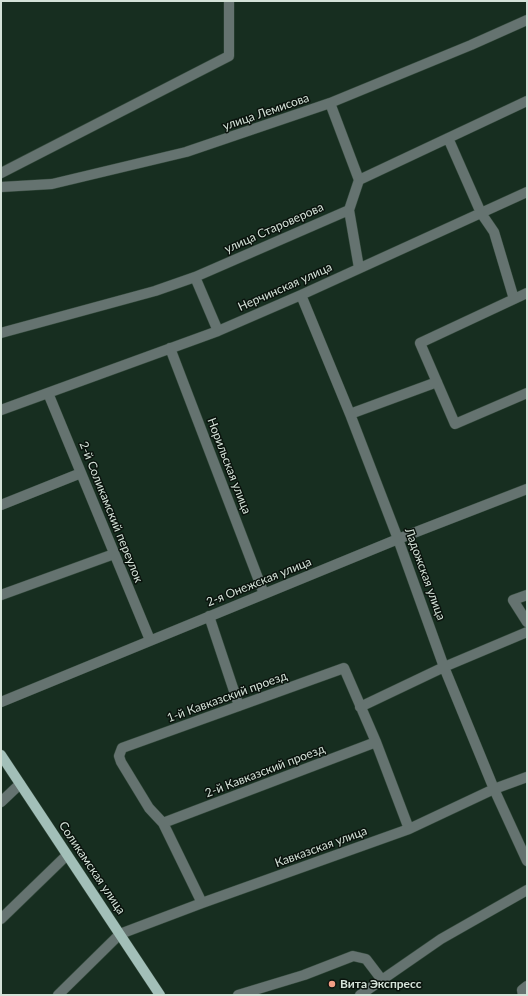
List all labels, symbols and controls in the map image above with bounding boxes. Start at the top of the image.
street label: улица Лемисова [221,90,311,134]
street label: улица Староверова [222,200,326,256]
street label: Нерчинская улица [236,260,334,314]
street label: Норильская улица [204,416,254,516]
street label: 2-й Соликамский переулок [76,439,146,585]
street label: Ладожская улица [402,526,448,622]
street label: 2-я Онежская улица [204,554,314,610]
street label: 1-й Кавказский проезд [165,669,289,725]
street label: 2-й Кавказский проезд [203,742,327,800]
street label: Соликамская улица [56,819,128,917]
street label: Кавказская улица [273,824,369,870]
place label: Вита Экспресс [340,977,421,991]
marker: Вита Экспресс [327,979,337,989]

